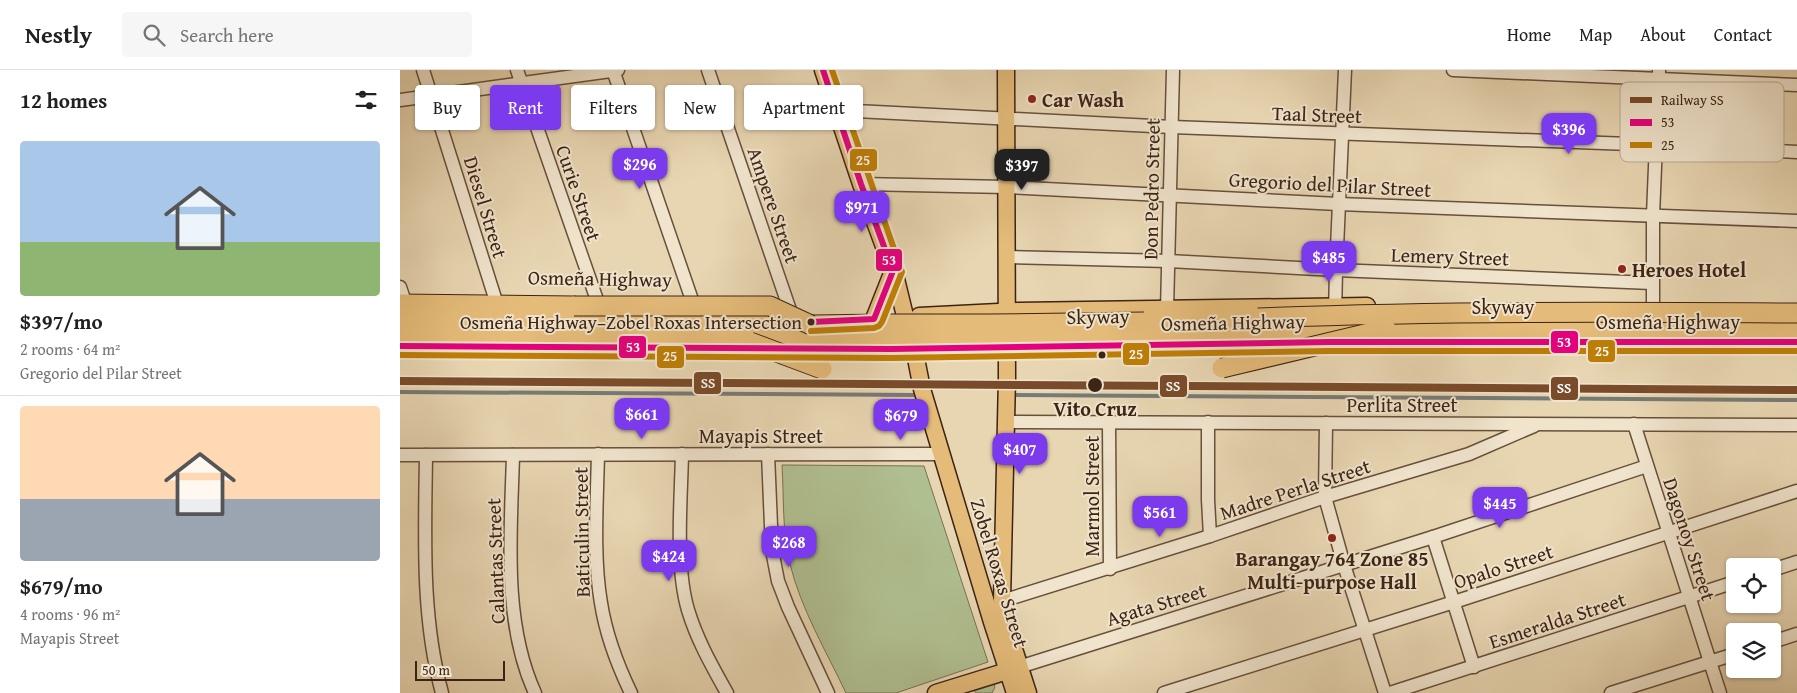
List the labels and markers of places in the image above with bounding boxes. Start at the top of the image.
place label: Car Wash [1042,85,1124,114]
marker: Car Wash [1026,93,1038,105]
pin: $396 [1539,112,1599,155]
pin: $296 [610,148,670,190]
pin: $397 [992,148,1052,191]
pin: $971 [832,190,892,233]
pin: $485 [1299,240,1359,283]
place label: Heroes Hotel [1632,255,1746,284]
marker: Heroes Hotel [1616,263,1628,275]
place label: Osmeña Highway–Zobel Roxas Intersection [460,308,802,336]
marker: Osmeña Highway–Zobel Roxas Intersection [806,317,816,327]
unlabelled marker [1097,350,1107,360]
marker: Vito Cruz [1086,376,1104,394]
place label: Vito Cruz [1053,394,1137,423]
pin: $661 [612,398,672,440]
pin: $679 [871,398,931,441]
pin: $407 [990,432,1050,475]
pin: $445 [1470,486,1530,529]
pin: $561 [1130,496,1190,538]
pin: $268 [759,526,819,568]
marker: Barangay 764 Zone 85 Multi-purpose Hall [1326,532,1338,544]
pin: $424 [639,540,699,582]
place label: Barangay 764 Zone 85 Multi-purpose Hall [1235,544,1429,596]

